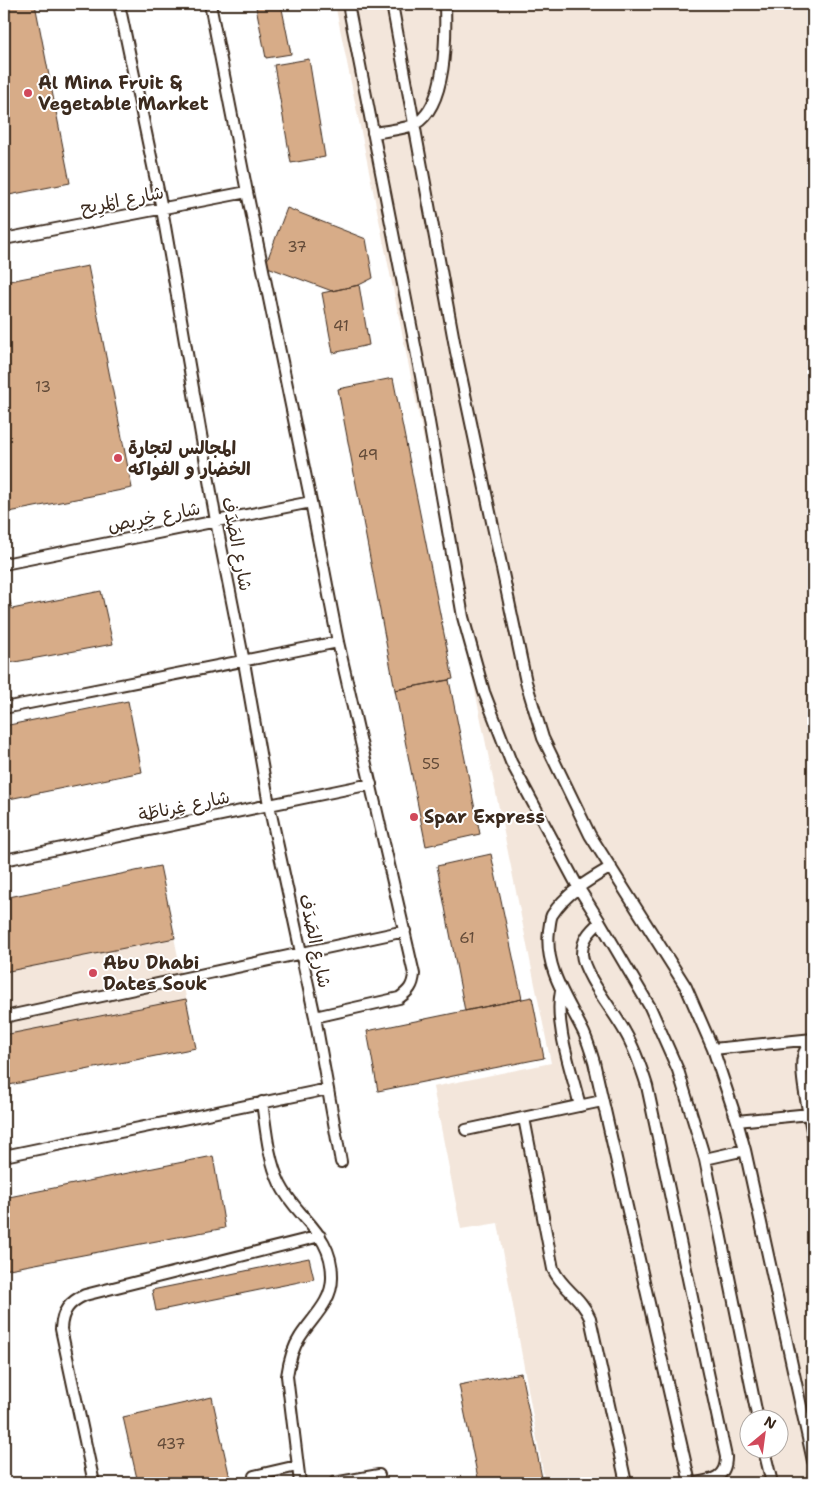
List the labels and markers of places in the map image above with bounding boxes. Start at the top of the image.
place label: Al Mina Fruit & Vegetable Market [38,71,209,116]
marker: Al Mina Fruit & Vegetable Market [22,87,34,99]
place label: المجالس لتجارة الخضار و الفواكه [128,436,251,481]
marker: المجالس لتجارة الخضار و الفواكه [112,452,124,464]
place label: Spar Express [424,805,545,829]
marker: Spar Express [408,811,420,823]
place label: Abu Dhabi Dates Souk [103,951,207,996]
marker: Abu Dhabi Dates Souk [87,967,99,979]

